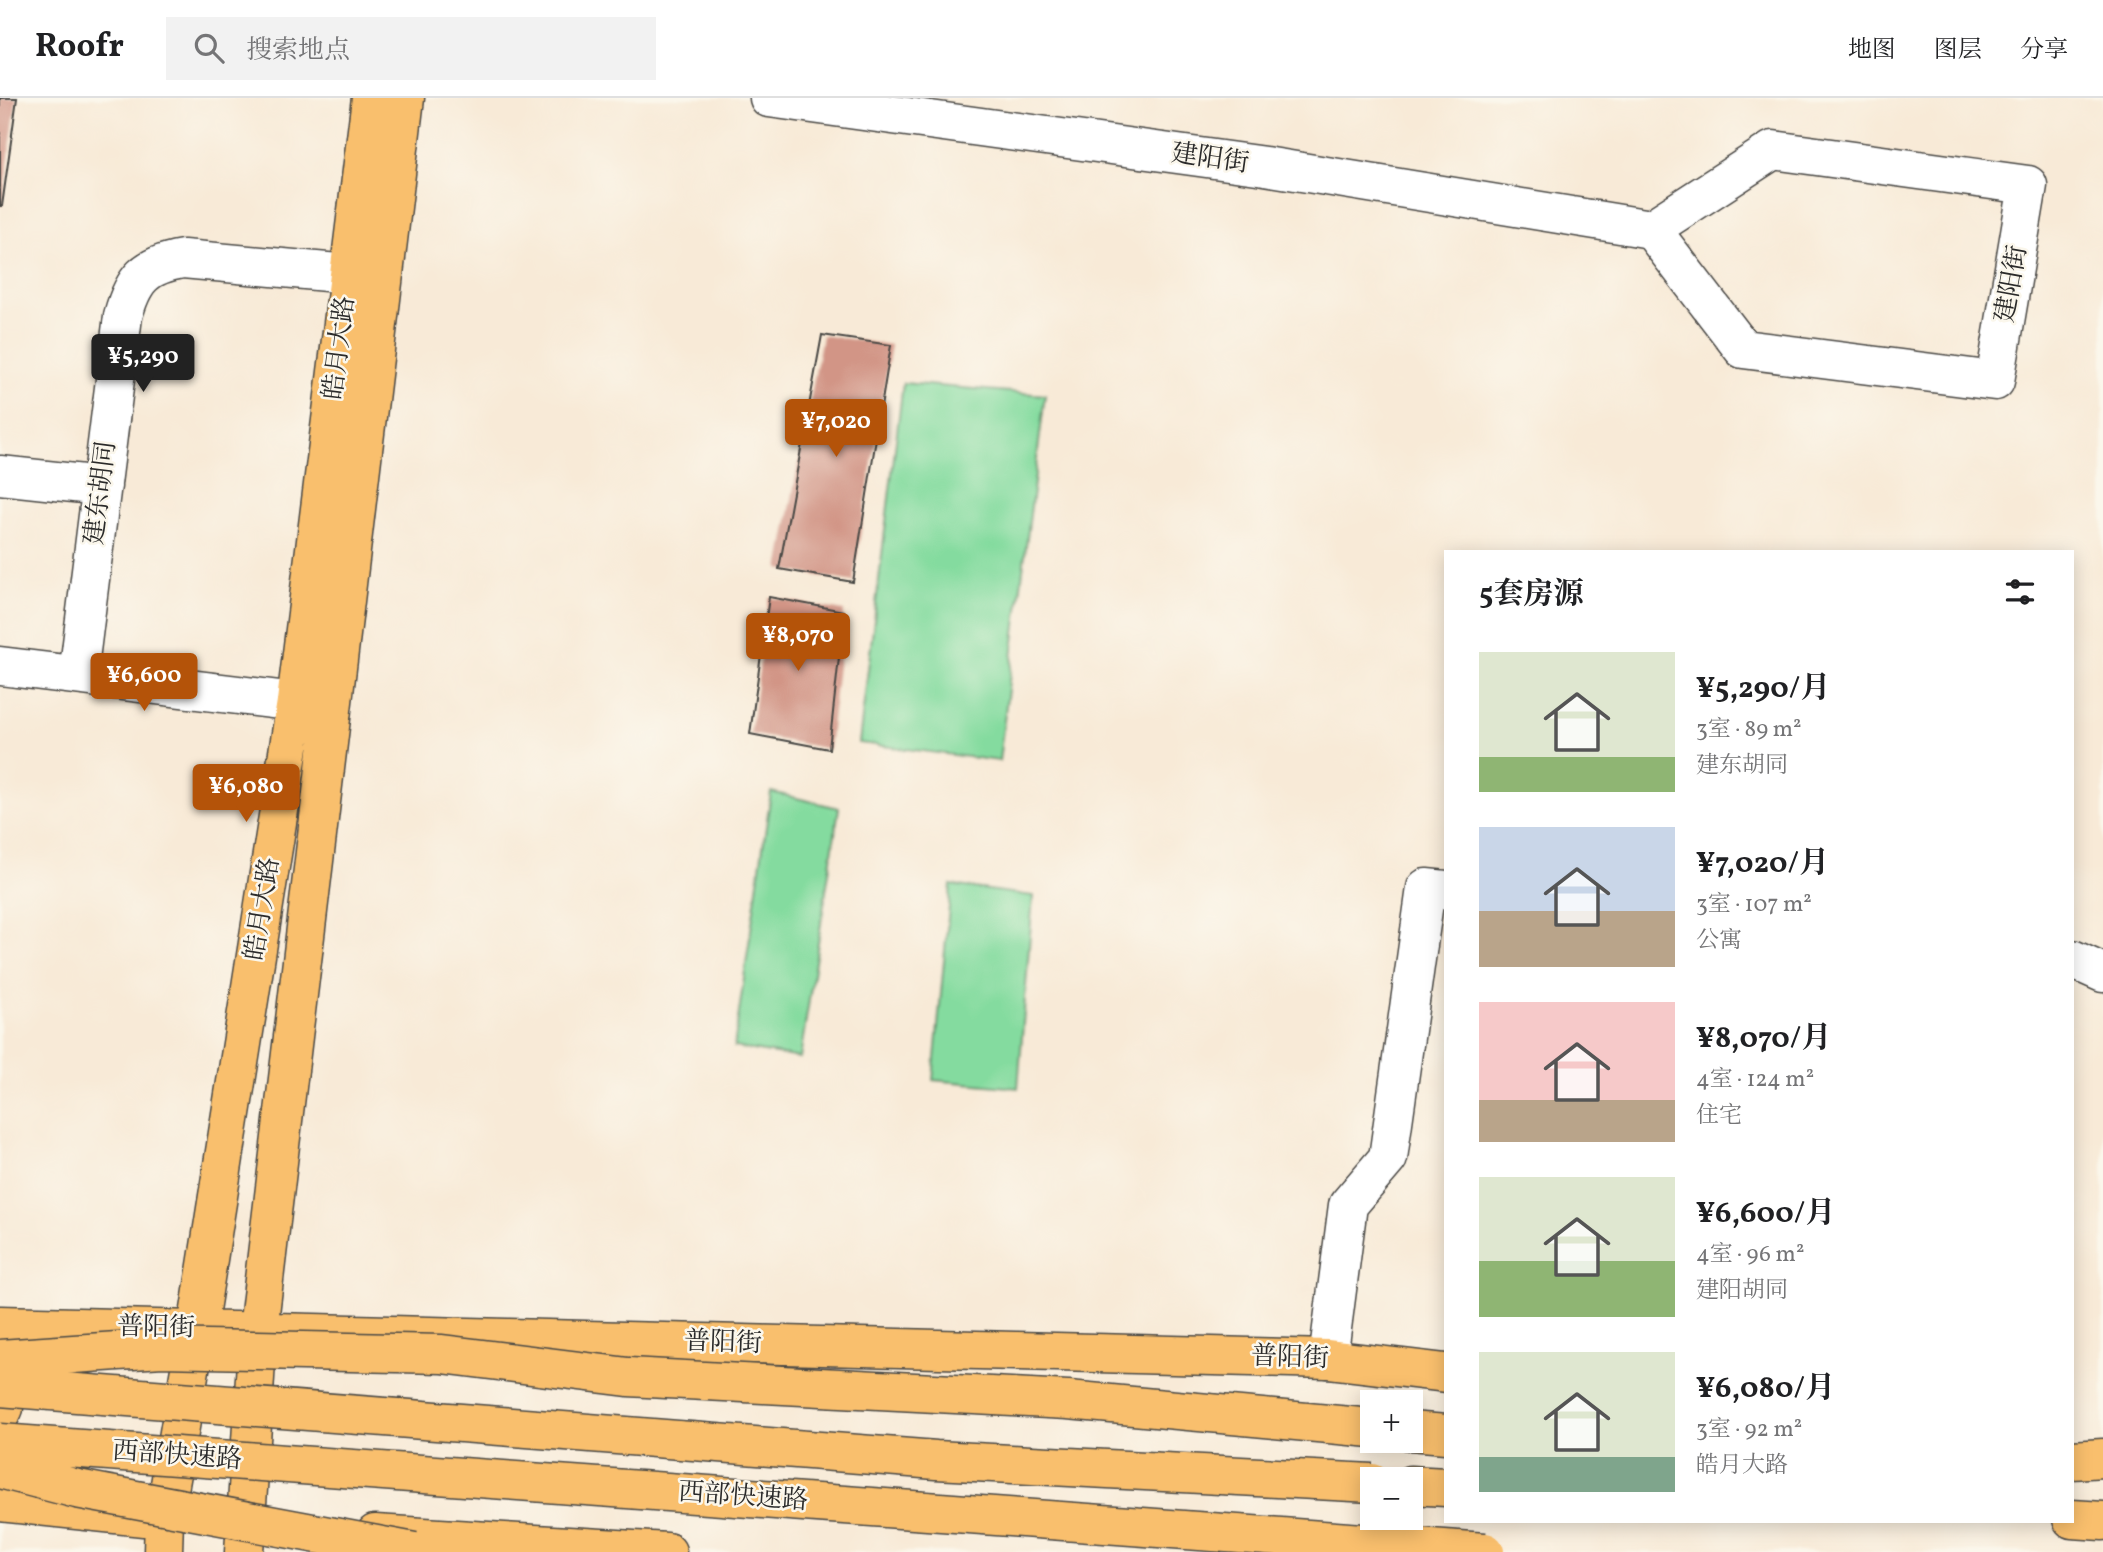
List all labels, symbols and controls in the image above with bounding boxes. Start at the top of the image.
search box [166,17,656,80]
text: Roofr [35,25,124,71]
icon: search [190,29,228,67]
text: 搜索地点 [246,33,350,69]
text: 地图 [1848,34,1896,68]
text: 图层 [1934,34,1982,68]
text: 分享 [2020,34,2068,68]
street label: 建阳街 [1169,136,1251,182]
street label: 建阳街 [1987,242,2037,326]
street label: 皓月大路 [316,294,364,402]
pin: ¥5,290 [86,334,200,394]
text: ¥5,290 [107,341,179,373]
pin: ¥7,020 [779,400,893,459]
text: ¥7,020 [801,406,871,438]
street label: 建东胡同 [77,439,125,547]
icon: filters [2001,573,2039,611]
text: 5套房源 [1479,574,1583,616]
pin: ¥8,070 [741,614,855,673]
text: ¥8,070 [762,620,834,652]
pin: ¥6,600 [87,654,201,713]
text: ¥6,600 [107,660,182,692]
text: ¥5,290/月 [1696,668,1830,710]
icon: home [1535,680,1619,764]
text: 3室 · 89 m² [1696,714,1802,746]
text: 建东胡同 [1696,750,1788,782]
pin: ¥6,080 [189,764,303,824]
text: ¥6,080 [209,771,283,803]
text: ¥7,020/月 [1696,843,1829,885]
street label: 皓月大路 [237,855,289,963]
icon: home [1535,855,1619,939]
text: 3室 · 107 m² [1696,889,1812,921]
text: 公寓 [1696,925,1742,957]
text: ¥8,070/月 [1696,1018,1831,1060]
icon: home [1535,1030,1619,1114]
text: 4室 · 124 m² [1696,1064,1814,1096]
text: 住宅 [1696,1100,1742,1132]
text: ¥6,600/月 [1696,1193,1835,1235]
icon: home [1535,1205,1619,1289]
text: 4室 · 96 m² [1696,1239,1804,1271]
text: 建阳胡同 [1696,1275,1788,1307]
street label: 普阳街 [117,1309,195,1347]
street label: 普阳街 [683,1324,763,1362]
street label: 普阳街 [1250,1339,1330,1377]
text: ¥6,080/月 [1696,1368,1835,1410]
icon: home [1535,1380,1619,1464]
map controls [1360,1390,1423,1530]
button: + [1360,1390,1423,1453]
text: 3室 · 92 m² [1696,1414,1802,1446]
street label: 西部快速路 [111,1434,243,1478]
text: 皓月大路 [1696,1450,1788,1482]
button: − [1360,1467,1423,1530]
street label: 西部快速路 [677,1475,809,1519]

